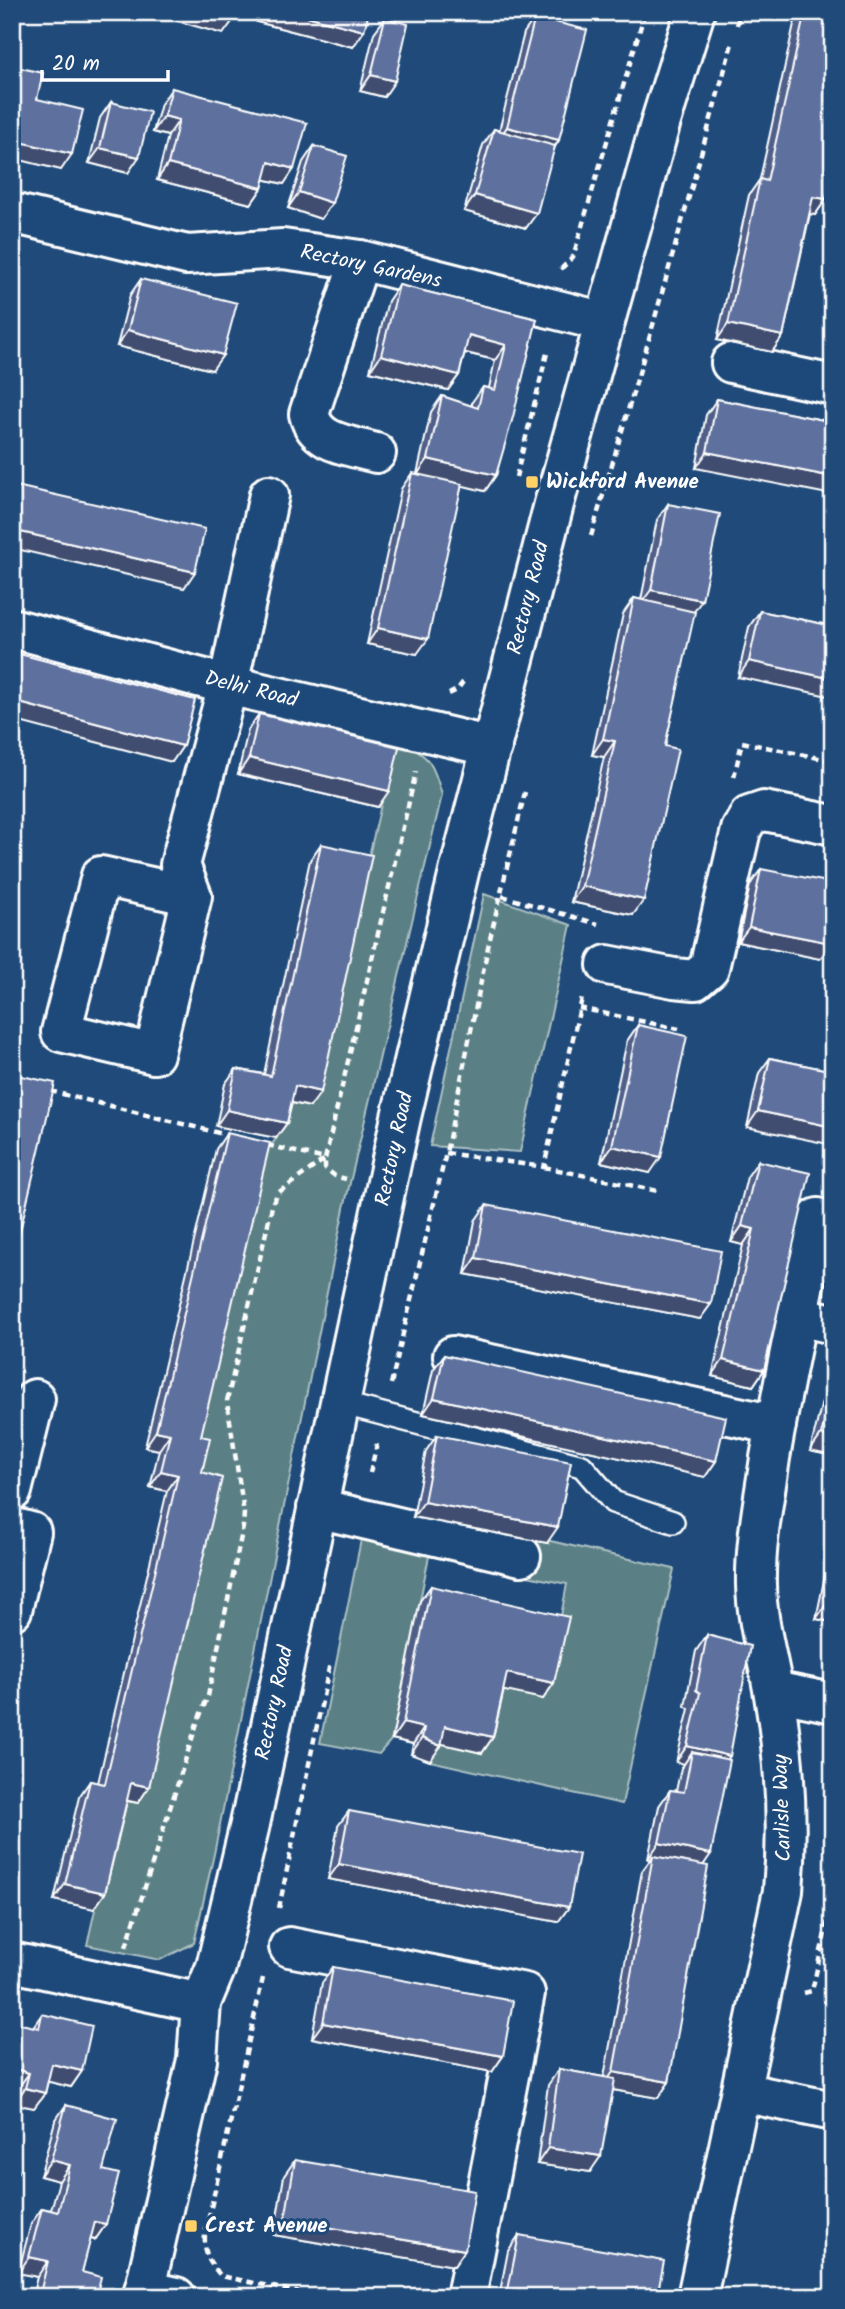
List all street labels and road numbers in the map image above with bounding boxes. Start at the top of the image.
street label: Rectory Gardens [297,236,445,298]
street label: Rectory Road [499,537,559,658]
street label: Delhi Road [201,663,302,718]
street label: Rectory Road [367,1088,423,1209]
street label: Rectory Road [247,1642,303,1763]
street label: Carlisle Way [765,1754,801,1862]

